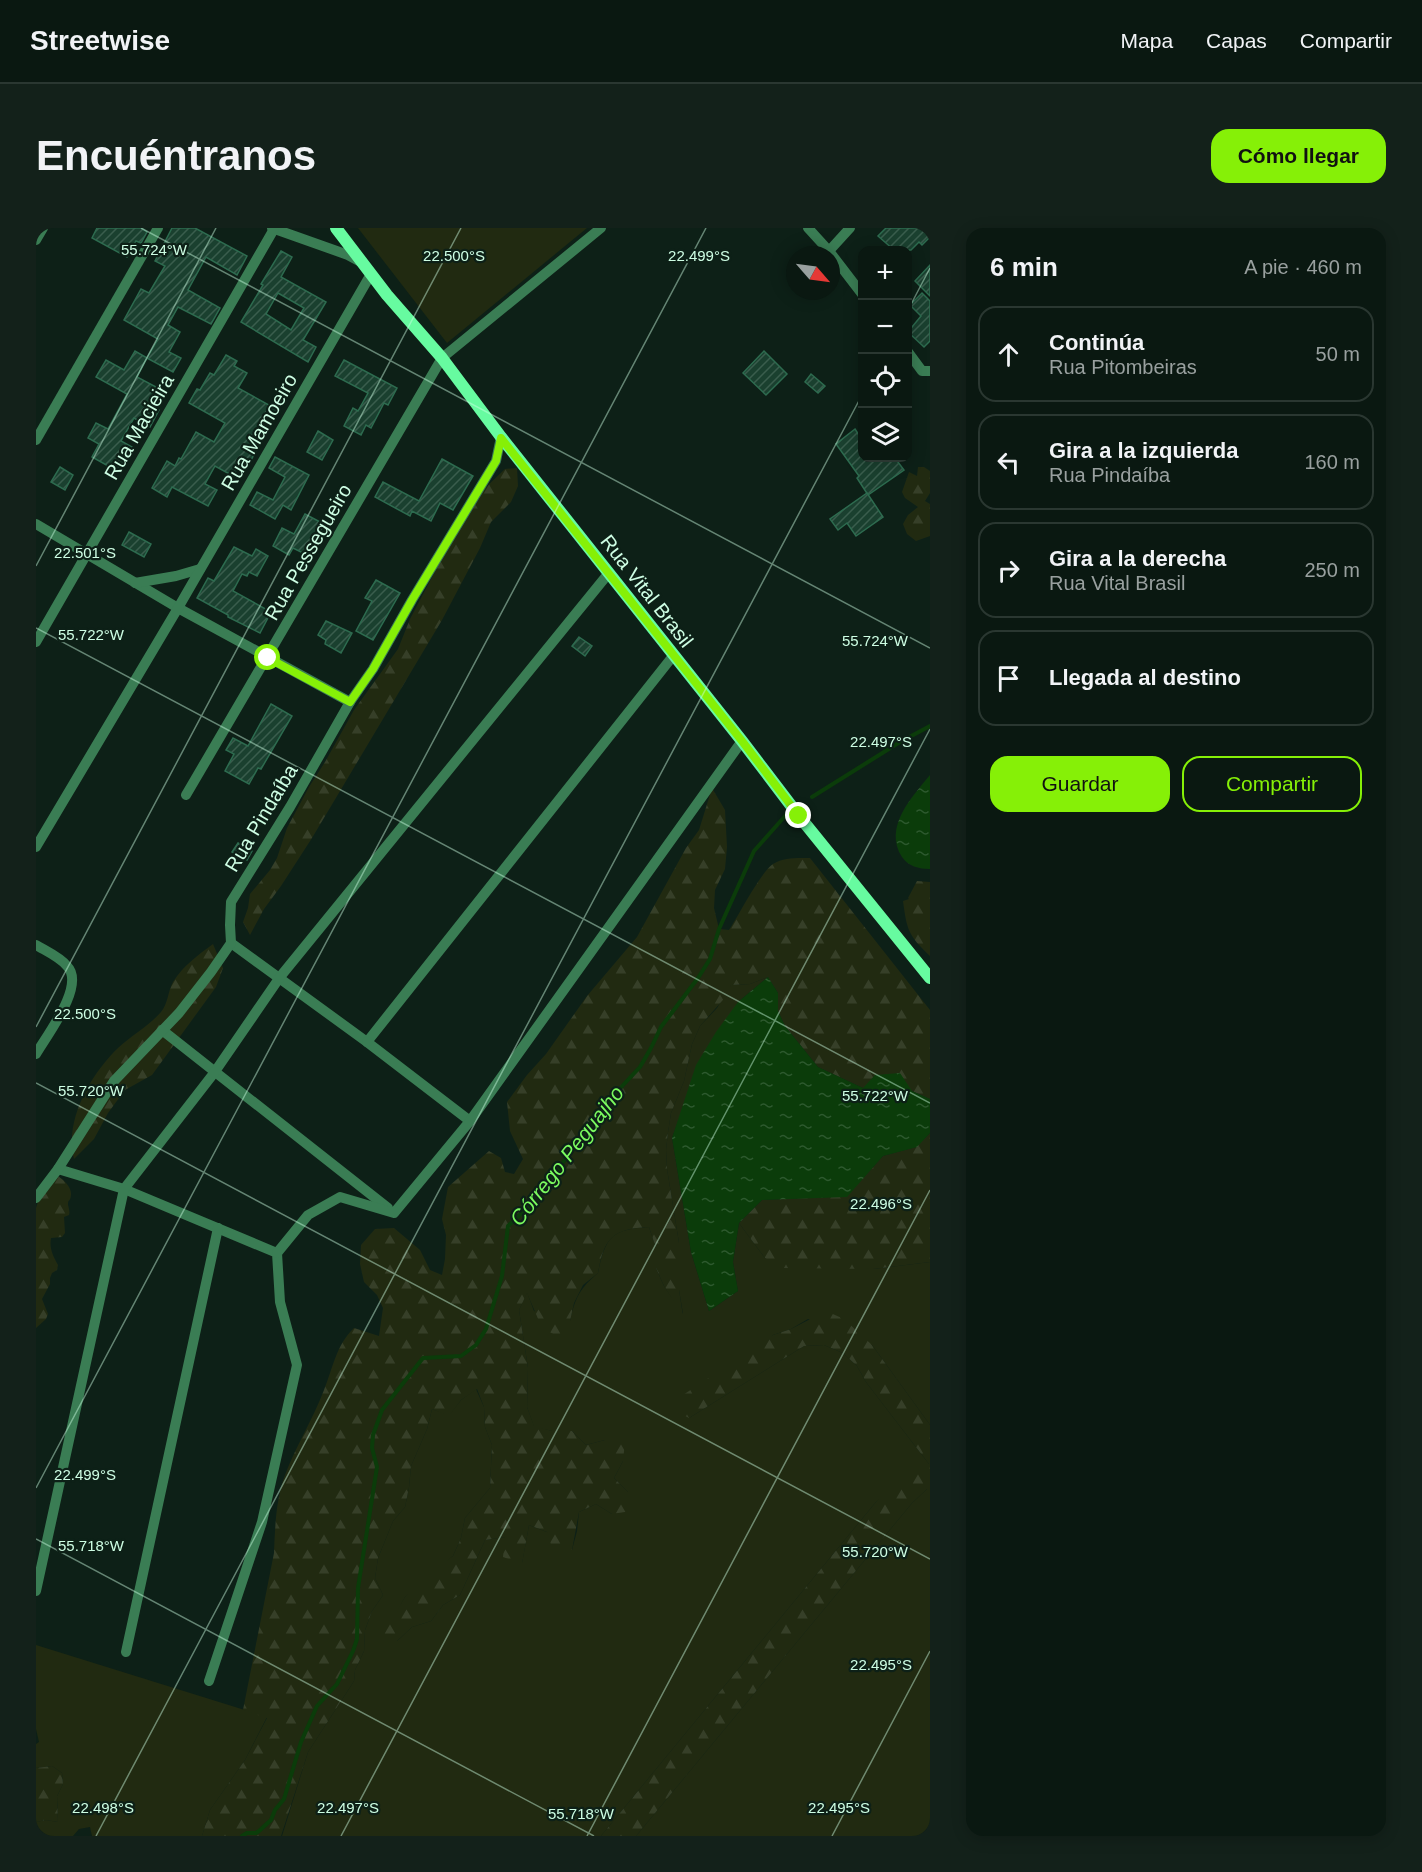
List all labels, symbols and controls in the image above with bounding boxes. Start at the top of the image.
text: Streetwise [30,25,170,56]
text: Mapa [1121,29,1173,52]
text: Capas [1206,29,1267,52]
text: Compartir [1300,29,1392,52]
button: Cómo llegar [1211,129,1386,183]
text: Encuéntranos [36,132,316,179]
text: 55.724°W [121,241,188,258]
north arrow [786,246,840,300]
map controls [858,246,912,462]
button: + [858,246,912,300]
text: 22.500°S [423,247,485,264]
text: 22.499°S [668,247,730,264]
text: 6 min [990,252,1058,282]
text: A pie · 460 m [1244,256,1362,278]
button: − [858,300,912,354]
text: Continúa [1049,330,1144,355]
icon: ahead [992,338,1025,371]
text: 50 m [1316,343,1360,365]
button: locate [858,354,912,408]
text: Rua Pitombeiras [1049,356,1197,378]
street label: Rua Macieira [100,370,178,484]
street label: Rua Mamoeiro [217,370,301,494]
button: layers [858,408,912,462]
text: Gira a la izquierda [1049,438,1239,463]
icon: left [992,446,1025,479]
text: 160 m [1304,451,1360,473]
text: Rua Pindaíba [1049,464,1170,486]
street label: Rua Pessegueiro [260,480,356,624]
street label: Rua Vital Brasil [596,531,698,651]
text: 22.501°S [54,544,116,561]
text: Gira a la derecha [1049,546,1226,571]
icon: right [992,554,1025,587]
text: 250 m [1304,559,1360,581]
text: Rua Vital Brasil [1049,572,1185,594]
text: 55.722°W [58,626,125,643]
text: 55.724°W [842,632,909,649]
route start [254,644,280,670]
icon: arrive [992,662,1025,695]
text: Llegada al destino [1049,665,1241,690]
text: 22.497°S [850,733,912,750]
button: Guardar [990,756,1170,812]
button: Compartir [1182,756,1362,812]
street label: Rua Pindaíba [220,760,302,876]
route end [785,802,811,828]
text: 22.500°S [54,1005,116,1022]
water label: Córrego Peguajho [505,1081,628,1230]
text: 55.720°W [58,1082,125,1099]
text: 55.722°W [842,1087,909,1104]
text: 22.496°S [850,1195,912,1212]
text: 22.499°S [54,1466,116,1483]
text: 55.718°W [58,1537,125,1554]
text: 55.720°W [842,1543,909,1560]
text: 22.495°S [850,1656,912,1673]
text: 22.498°S [72,1799,134,1816]
text: 22.497°S [317,1799,379,1816]
text: 22.495°S [808,1799,870,1816]
text: 55.718°W [548,1805,615,1822]

